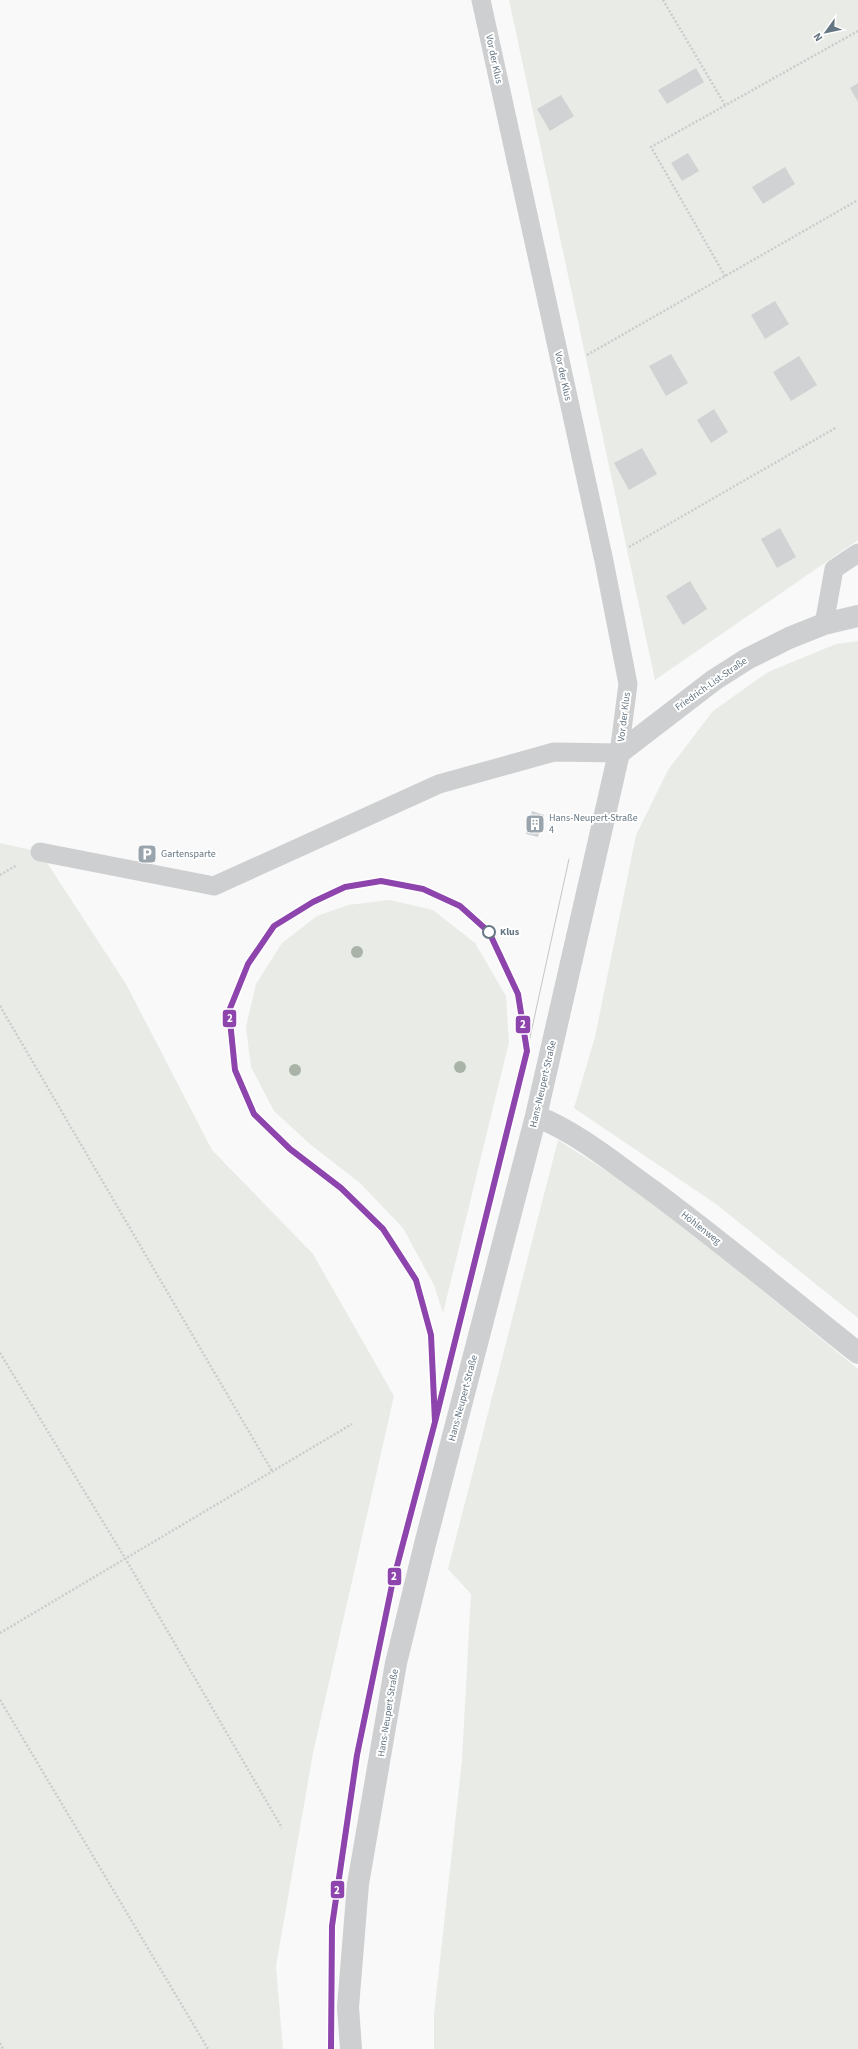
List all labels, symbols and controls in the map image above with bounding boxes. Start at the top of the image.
north arrow [806,12,846,52]
text: N [810,30,826,44]
street label: Vor der Klus [482,33,506,85]
street label: Vor der Klus [551,350,575,402]
street label: Friedrich-List-Straße [672,654,750,714]
street label: Vor der Klus [614,691,634,743]
place label: Hans-Neupert-Straße 4 [549,811,638,837]
building icon: Hans-Neupert-Straße 4 [524,813,546,835]
parking icon: Gartensparte [136,843,158,865]
place label: Gartensparte [161,847,216,861]
marker: Klus [482,925,496,939]
place label: Klus [500,925,520,939]
line badge: 2 [222,1009,237,1028]
text: 2 [227,1011,233,1026]
line badge: 2 [515,1015,531,1034]
text: 2 [520,1017,526,1032]
street label: Hans-Neupert-Straße [526,1039,560,1129]
street label: Höhlenweg [678,1208,724,1248]
street label: Hans-Neupert-Straße [445,1353,481,1443]
line badge: 2 [387,1567,402,1586]
text: 2 [391,1569,397,1584]
street label: Hans-Neupert-Straße [374,1668,402,1758]
line badge: 2 [330,1880,345,1899]
text: 2 [334,1883,340,1898]

